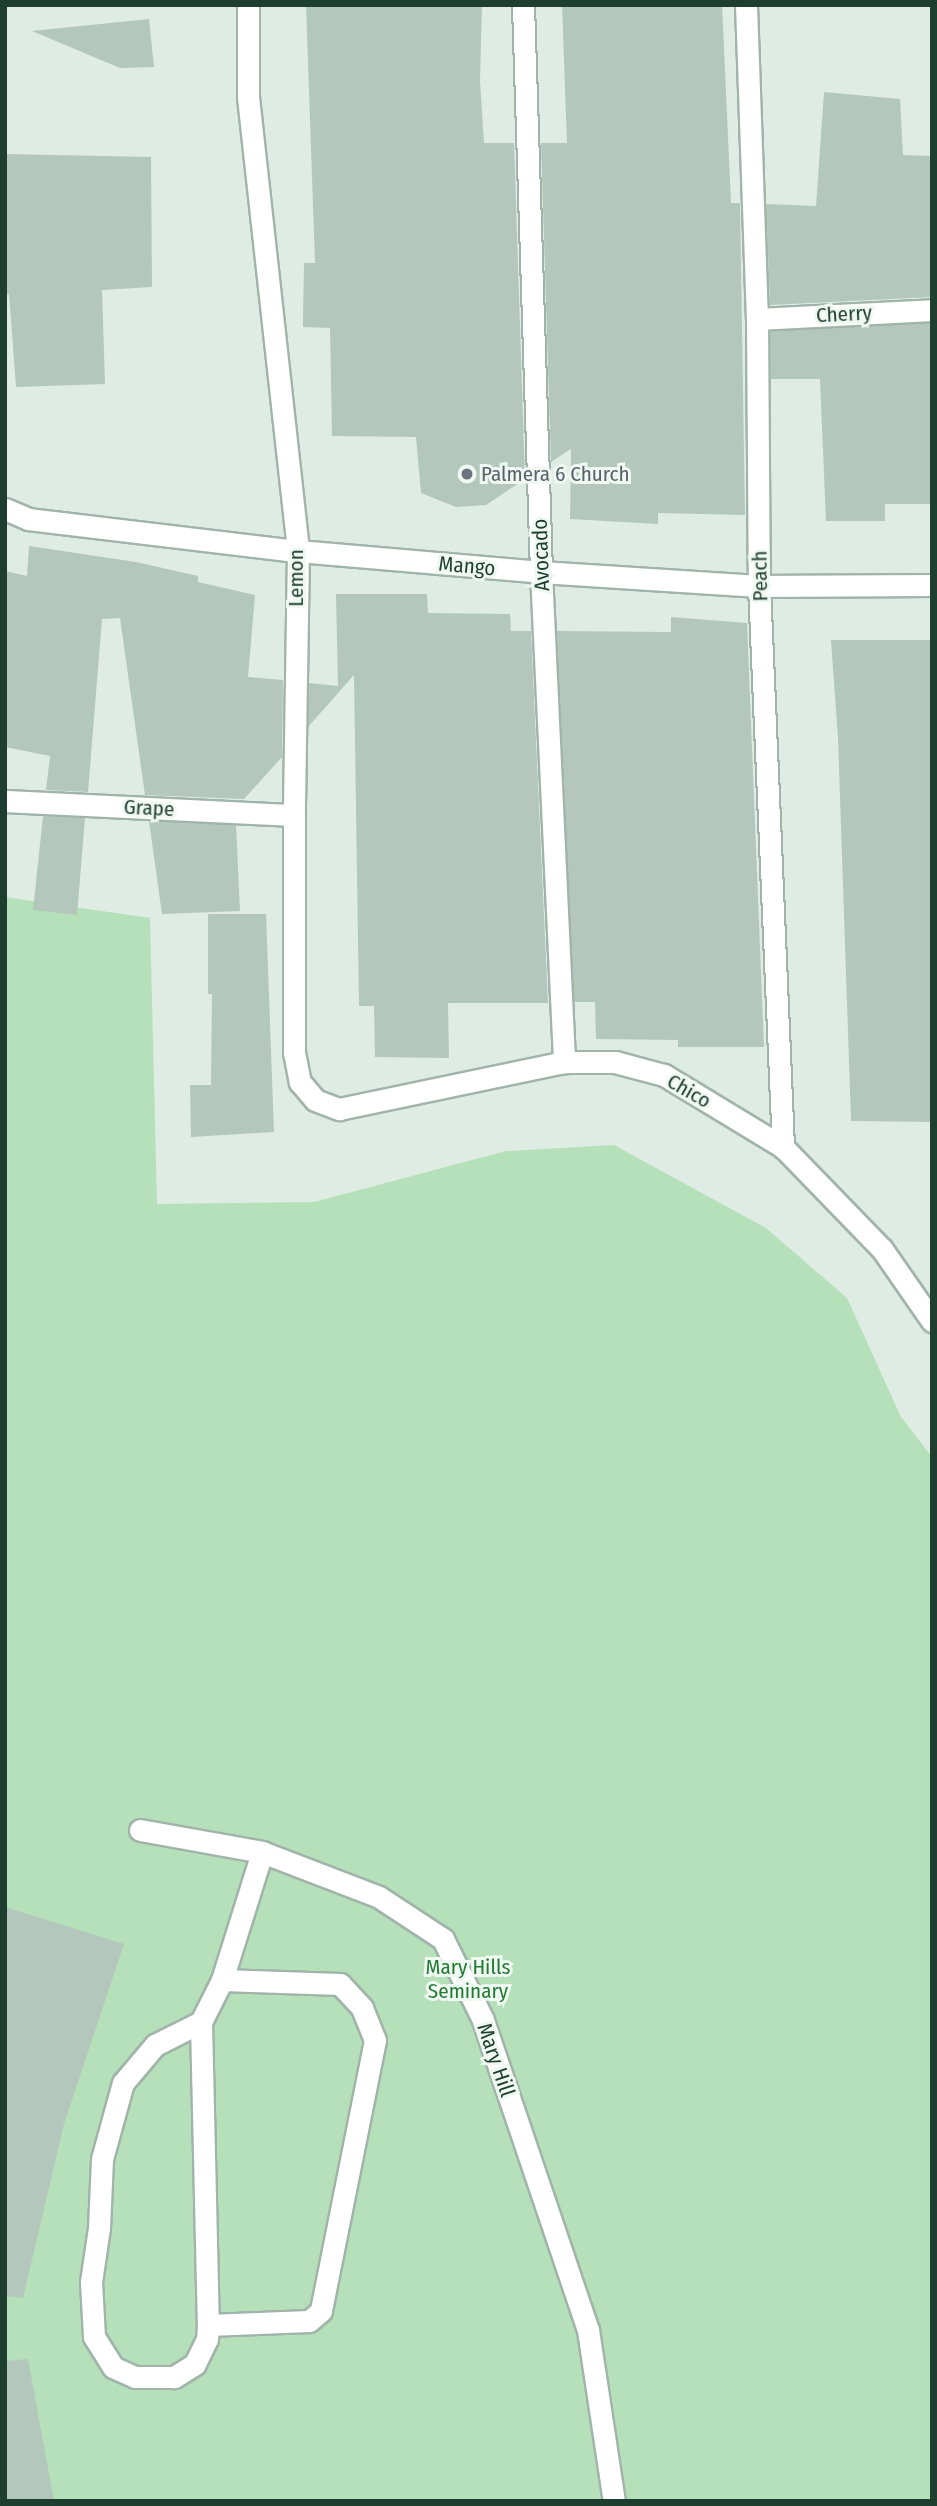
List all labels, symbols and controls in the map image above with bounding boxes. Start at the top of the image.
street label: Cherry [815,300,873,328]
place label: Palmera 6 Church [481,461,630,487]
marker: Palmera 6 Church [459,466,475,482]
street label: Avocado [527,518,555,592]
street label: Lemon [283,549,309,607]
street label: Peach [747,550,773,602]
street label: Mango [438,551,496,581]
street label: Grape [123,794,175,822]
street label: Chico [663,1068,715,1114]
park label: Mary Hills Seminary [426,1954,510,2004]
street label: Mary Hill [472,2020,520,2100]

